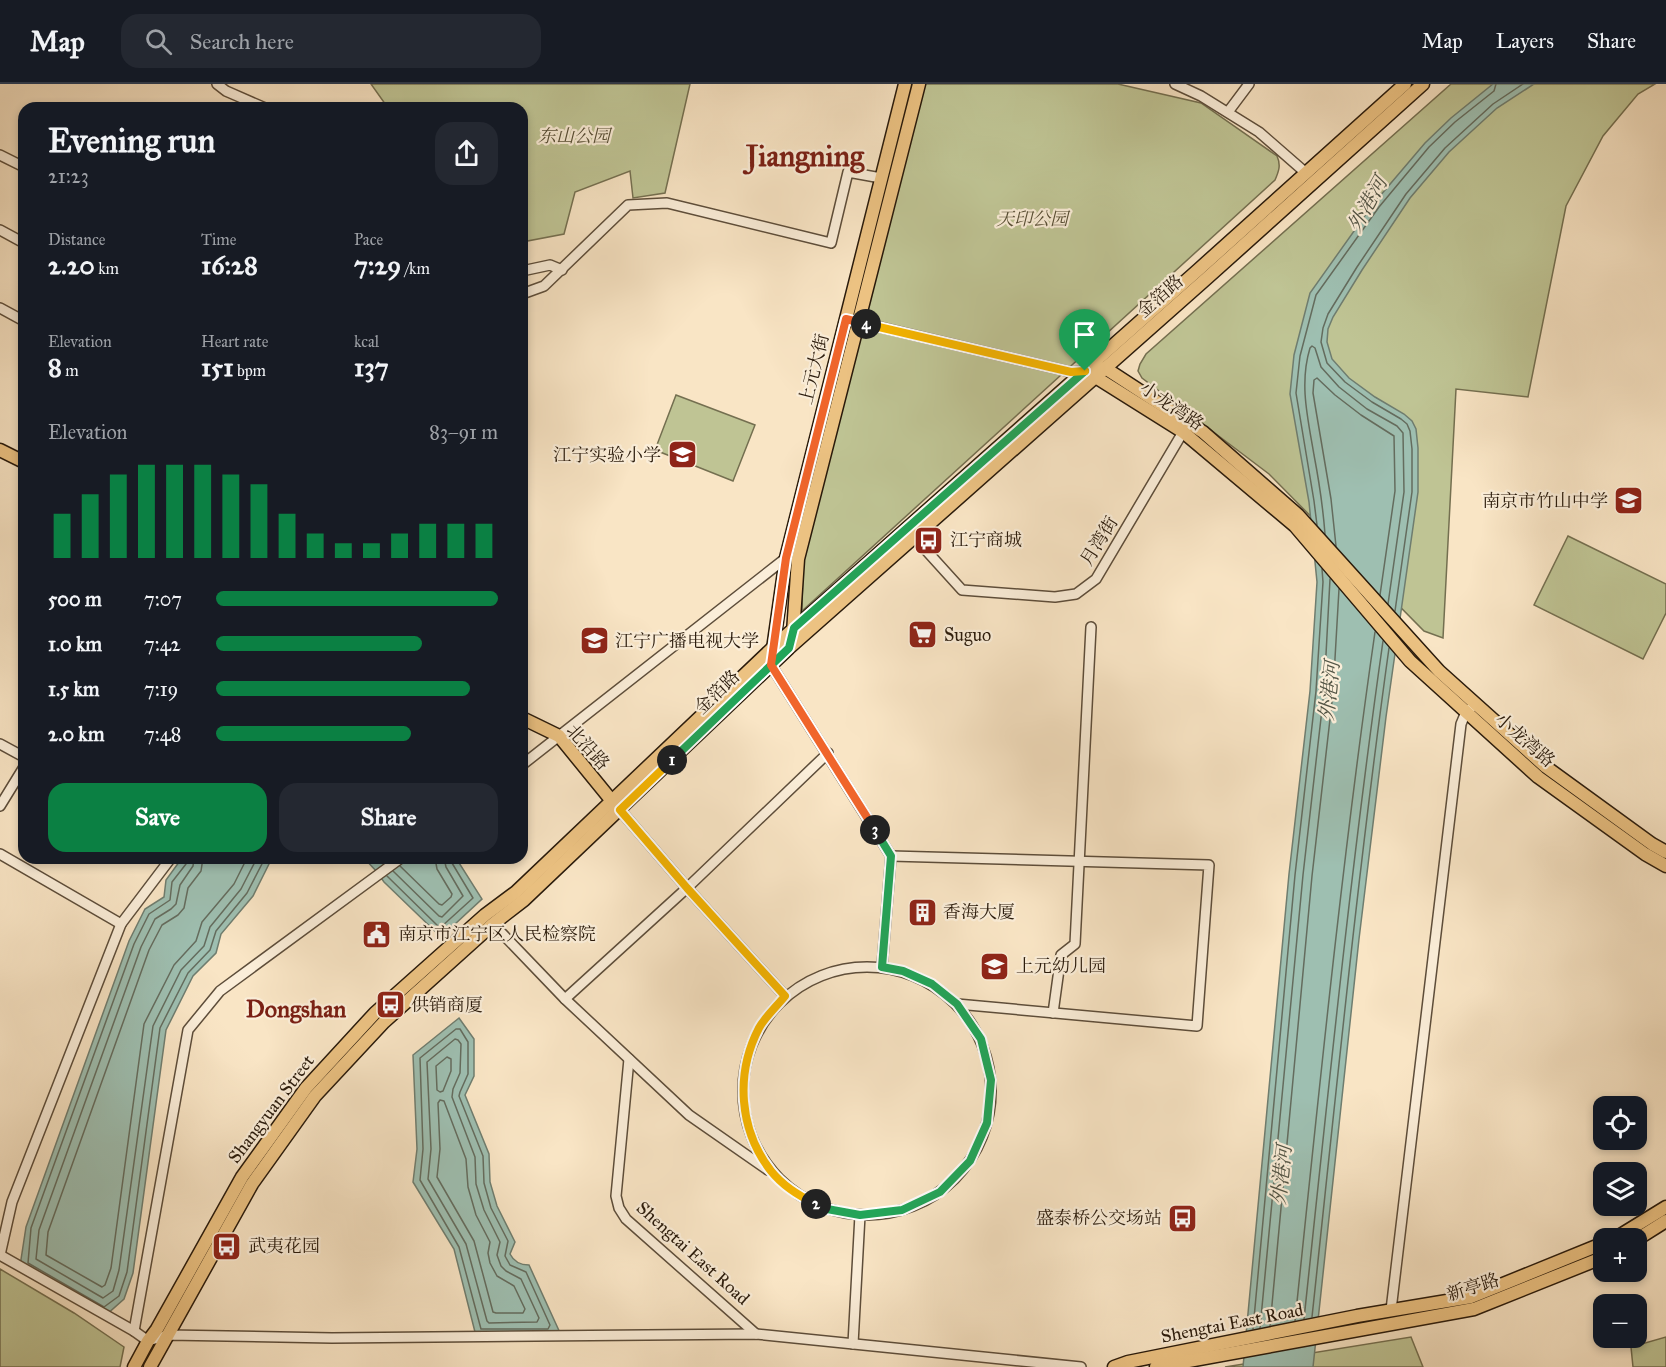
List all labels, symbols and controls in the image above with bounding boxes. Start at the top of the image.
search box [121,14,541,68]
text: Map [30,24,85,59]
icon: search [142,25,175,58]
text: Search here [190,28,294,55]
text: Map [1422,28,1463,54]
text: Layers [1496,28,1554,54]
text: Share [1587,28,1636,54]
text: Evening run [48,121,215,161]
button: share [435,122,498,185]
park label: 东山公园 [538,125,613,147]
district label: Jiangning [742,138,865,175]
text: 21:23 [48,164,89,188]
water label: 外港河 [1342,169,1393,236]
park label: 天印公园 [996,208,1071,230]
text: Distance [48,230,105,249]
text: Time [201,230,236,249]
text: Pace [354,230,383,249]
text: 2.20 [48,249,95,281]
text: 16:28 [201,249,258,281]
text: 7:29 [354,249,401,281]
text: km [95,259,119,278]
text: /km [401,259,430,278]
street label: 金箔路 [1132,270,1188,322]
pin: 4 [851,309,881,339]
pin [1059,309,1110,371]
text: 4 [862,314,870,333]
icon: arrive [1068,318,1101,351]
street label: 上元大街 [795,331,833,407]
text: Elevation [48,332,112,351]
text: Heart rate [201,332,268,351]
text: kcal [354,332,379,351]
text: 8 [48,351,62,383]
text: 151 [201,351,233,383]
text: 137 [354,351,389,383]
text: m [62,361,79,380]
text: bpm [233,361,266,380]
street label: 小龙湾路 [1136,377,1208,435]
text: Elevation [48,420,127,444]
text: 83–91 m [429,420,498,444]
school or university icon: 江宁实验小学 [666,439,698,471]
place label: 江宁实验小学 [553,444,661,466]
school or university icon: 南京市竹山中学 [1613,485,1645,517]
place label: 南京市竹山中学 [1482,490,1608,512]
street label: 月湾街 [1075,512,1123,570]
bus stop icon: 江宁商城 [913,524,945,556]
place label: 江宁商城 [950,529,1022,551]
text: 500 m [48,587,102,611]
text: 7:07 [144,587,182,611]
supermarket icon: Suguo [907,619,939,651]
place label: Suguo [944,624,991,647]
school or university icon: 江宁广播电视大学 [578,625,610,657]
place label: 江宁广播电视大学 [615,630,759,652]
text: 1.0 km [48,632,102,656]
text: 7:42 [144,632,181,656]
water label: 外港河 [1314,657,1344,722]
street label: 金箔路 [690,665,744,719]
text: 1.5 km [48,677,99,701]
text: 7:19 [144,677,178,701]
street label: 小龙湾路 [1491,708,1559,772]
street label: 北沿路 [562,720,614,774]
text: 2.0 km [48,722,104,746]
text: 7:48 [144,722,182,746]
pin: 1 [657,745,687,775]
text: 1 [669,750,675,769]
button: Save [48,783,267,852]
button: Share [279,783,498,852]
pin: 3 [860,815,890,845]
text: 3 [872,820,878,839]
building icon: 香海大厦 [906,896,938,928]
place label: 香海大厦 [943,901,1015,923]
public building icon: 南京市江宁区人民检察院 [361,918,393,950]
place label: 南京市江宁区人民检察院 [398,923,596,945]
school or university icon: 上元幼儿园 [979,950,1011,982]
place label: 上元幼儿园 [1016,955,1106,977]
bus stop icon: 供销商厦 [374,989,406,1021]
district label: Dongshan [246,994,346,1024]
place label: 供销商厦 [411,994,483,1016]
street label: Shangyuan Street [223,1050,320,1168]
map controls [1593,1096,1647,1348]
button: locate [1593,1096,1647,1150]
water label: 外港河 [1266,1141,1296,1206]
button: layers [1593,1162,1647,1216]
pin: 2 [801,1189,831,1219]
text: 2 [812,1194,820,1213]
street label: Shengtai East Road [631,1197,754,1310]
bus stop icon: 盛泰桥公交场站 [1167,1202,1199,1234]
place label: 盛泰桥公交场站 [1036,1207,1162,1229]
button: + [1593,1228,1647,1282]
bus stop icon: 武夷花园 [211,1230,243,1262]
place label: 武夷花园 [248,1235,320,1257]
street label: 新亭路 [1444,1269,1502,1305]
button: − [1593,1294,1647,1348]
street label: Shengtai East Road [1159,1298,1305,1349]

